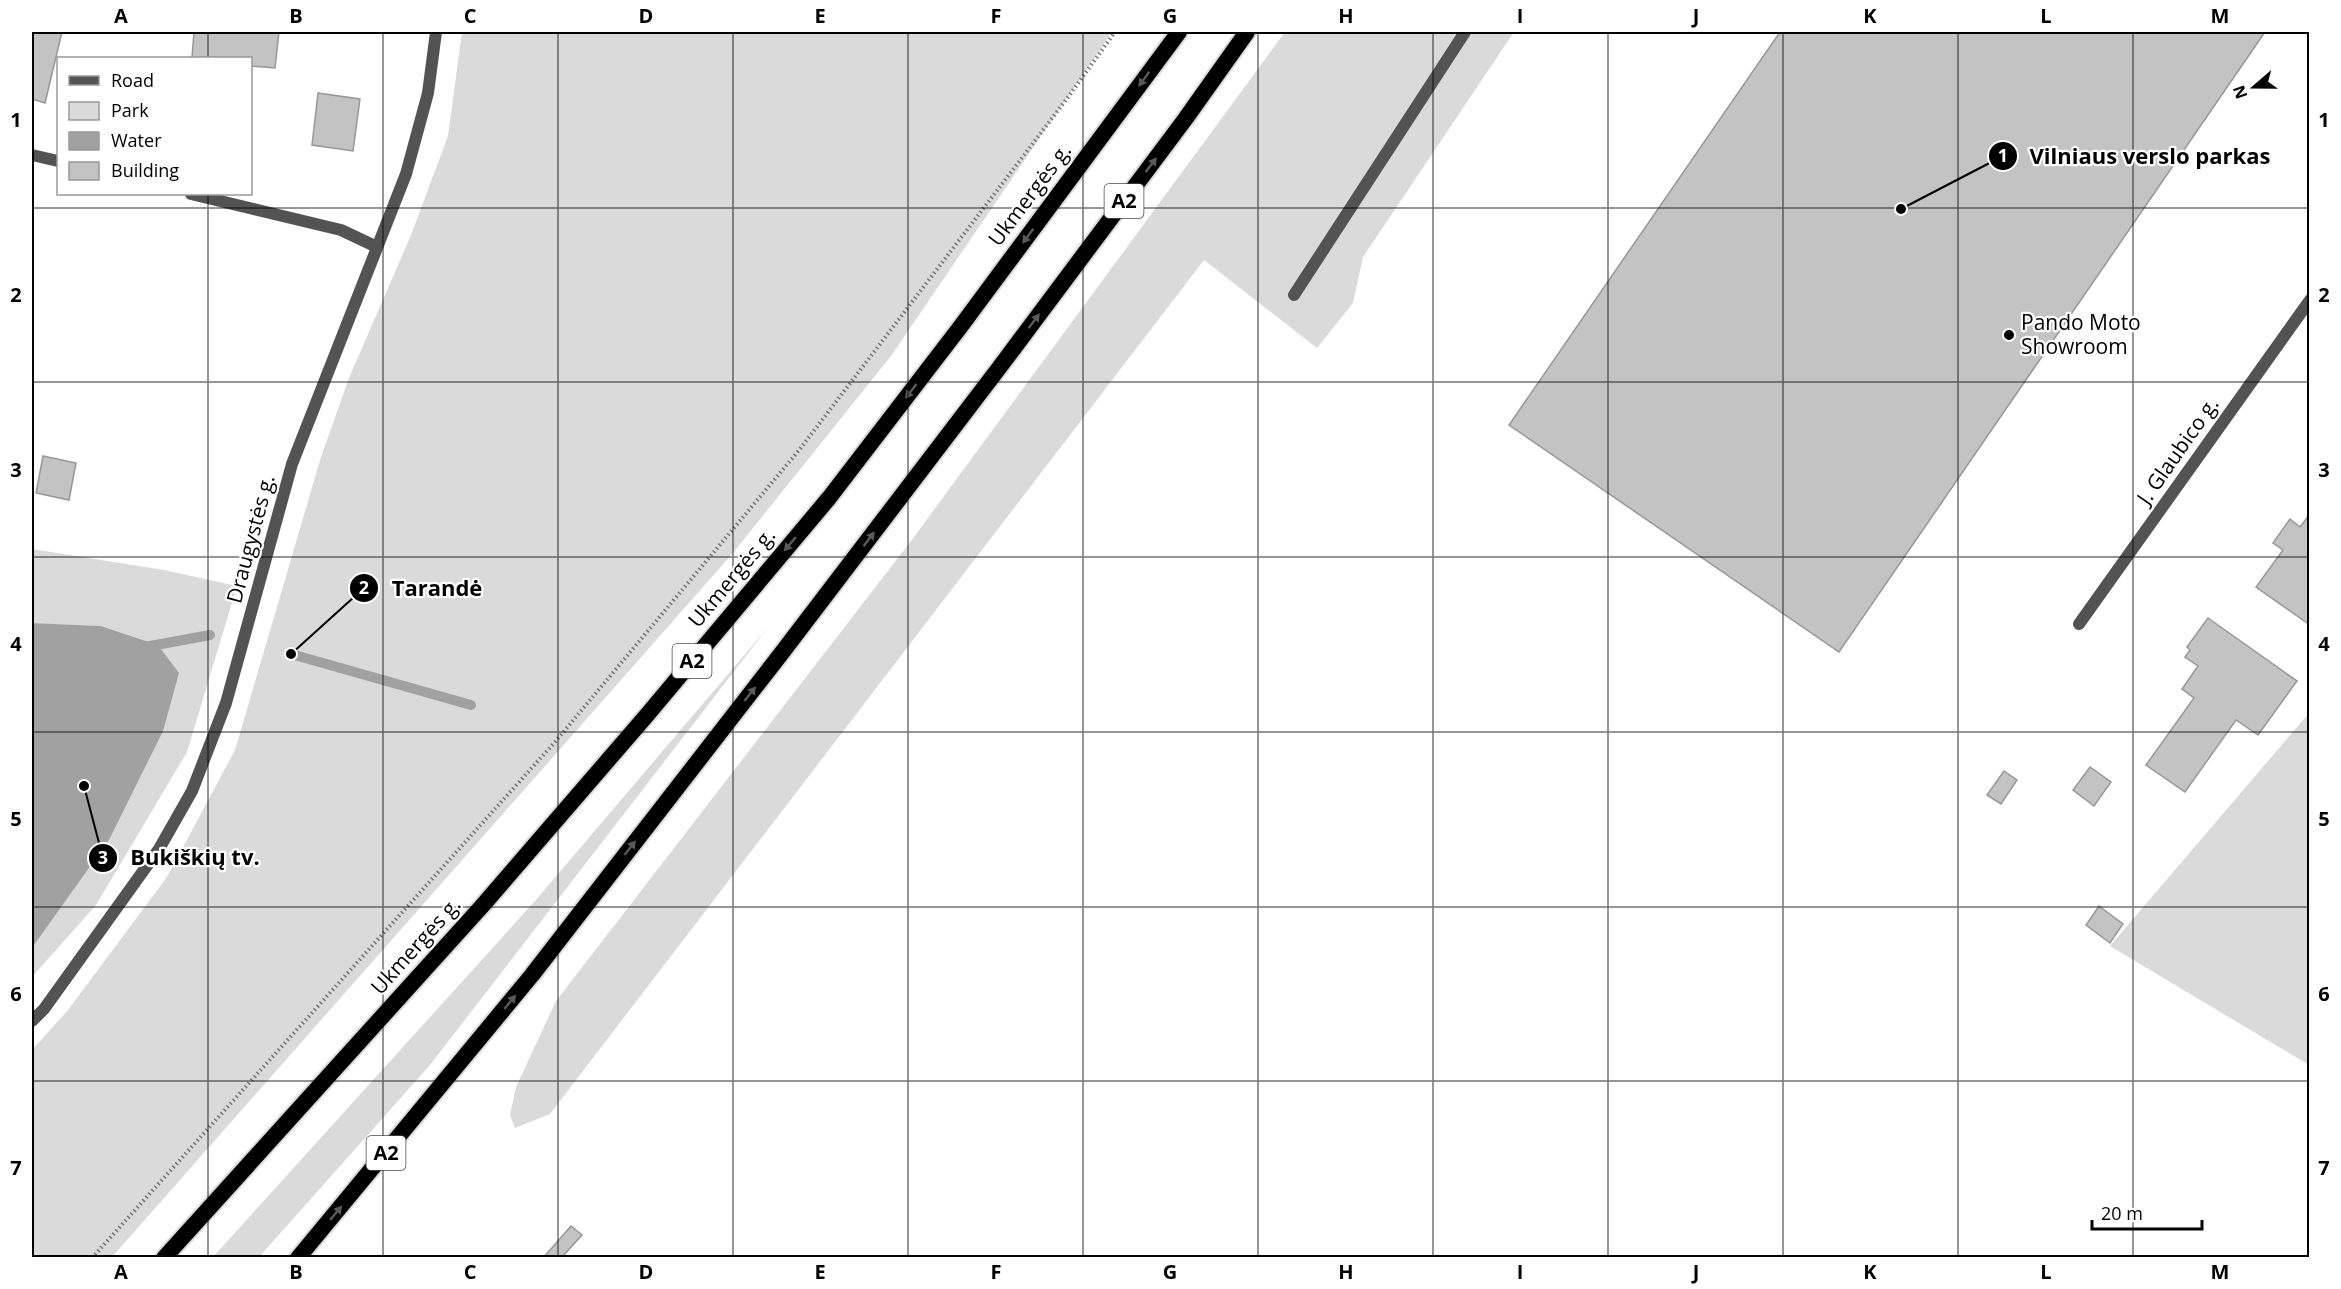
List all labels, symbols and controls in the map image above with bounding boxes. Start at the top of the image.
text: A [114,2,128,29]
text: B [289,2,303,29]
text: C [464,2,477,29]
text: D [639,2,653,29]
text: E [814,2,826,29]
text: F [991,2,1001,29]
text: G [1163,2,1177,29]
text: H [1338,2,1354,29]
text: I [1517,2,1523,29]
text: J [1691,2,1699,29]
text: K [1863,2,1877,29]
text: L [2040,2,2052,29]
text: M [2211,2,2229,29]
legend [57,57,252,195]
north arrow [2224,57,2284,117]
text: Road [111,68,154,92]
one-way arrow [1139,72,1151,87]
text: N [2227,82,2252,102]
text: Park [111,98,149,122]
text: 1 [10,106,22,133]
text: 1 [2318,106,2330,133]
text: Water [111,128,162,152]
callout: Vilniaus verslo parkas [1988,136,2283,176]
street label: Ukmergės g. [981,137,1077,251]
text: Vilniaus verslo parkas [2030,140,2270,170]
text: 1 [1998,143,2008,167]
text: Building [111,158,179,182]
one-way arrow [1145,158,1157,174]
road number: A2 [1104,184,1144,218]
one-way arrow [1022,227,1034,243]
text: 2 [10,281,22,308]
text: 2 [2318,281,2330,308]
place label: Pando Moto Showroom [2021,308,2141,360]
one-way arrow [1028,314,1040,329]
marker: Pando Moto Showroom [2002,328,2016,342]
one-way arrow [904,383,917,399]
street label: J. Glaubico g. [2129,391,2224,511]
text: 3 [10,456,22,483]
text: 3 [2318,456,2330,483]
street label: Draugystės g. [219,471,281,606]
street label: Ukmergės g. [681,522,781,633]
one-way arrow [862,532,874,547]
one-way arrow [783,536,796,552]
callout: Tarandė [349,568,494,608]
text: Tarandė [392,572,482,602]
text: 2 [359,575,369,599]
text: 4 [10,630,22,657]
text: 4 [2318,630,2330,657]
road number: A2 [672,644,712,678]
one-way arrow [743,687,755,702]
text: 5 [10,805,22,832]
text: 5 [2318,805,2330,832]
callout: Bukiškių tv. [88,838,271,878]
text: Bukiškių tv. [130,841,260,871]
one-way arrow [624,841,636,856]
text: 3 [98,845,108,869]
street label: Ukmergės g. [364,891,466,1000]
text: 6 [10,980,22,1007]
text: 6 [2318,980,2330,1007]
one-way arrow [504,994,517,1010]
road number: A2 [366,1136,406,1170]
text: 7 [10,1154,22,1181]
text: 7 [2318,1154,2330,1181]
scale bar [2092,1193,2202,1231]
text: 20 m [2101,1201,2143,1225]
one-way arrow [329,1205,342,1221]
text: A [114,1258,128,1285]
text: B [289,1258,303,1285]
text: C [464,1258,477,1285]
text: D [639,1258,653,1285]
text: E [814,1258,826,1285]
text: F [991,1258,1001,1285]
text: G [1163,1258,1177,1285]
text: H [1338,1258,1354,1285]
text: I [1517,1258,1523,1285]
text: J [1691,1258,1699,1285]
text: K [1863,1258,1877,1285]
text: L [2040,1258,2052,1285]
text: M [2211,1258,2229,1285]

